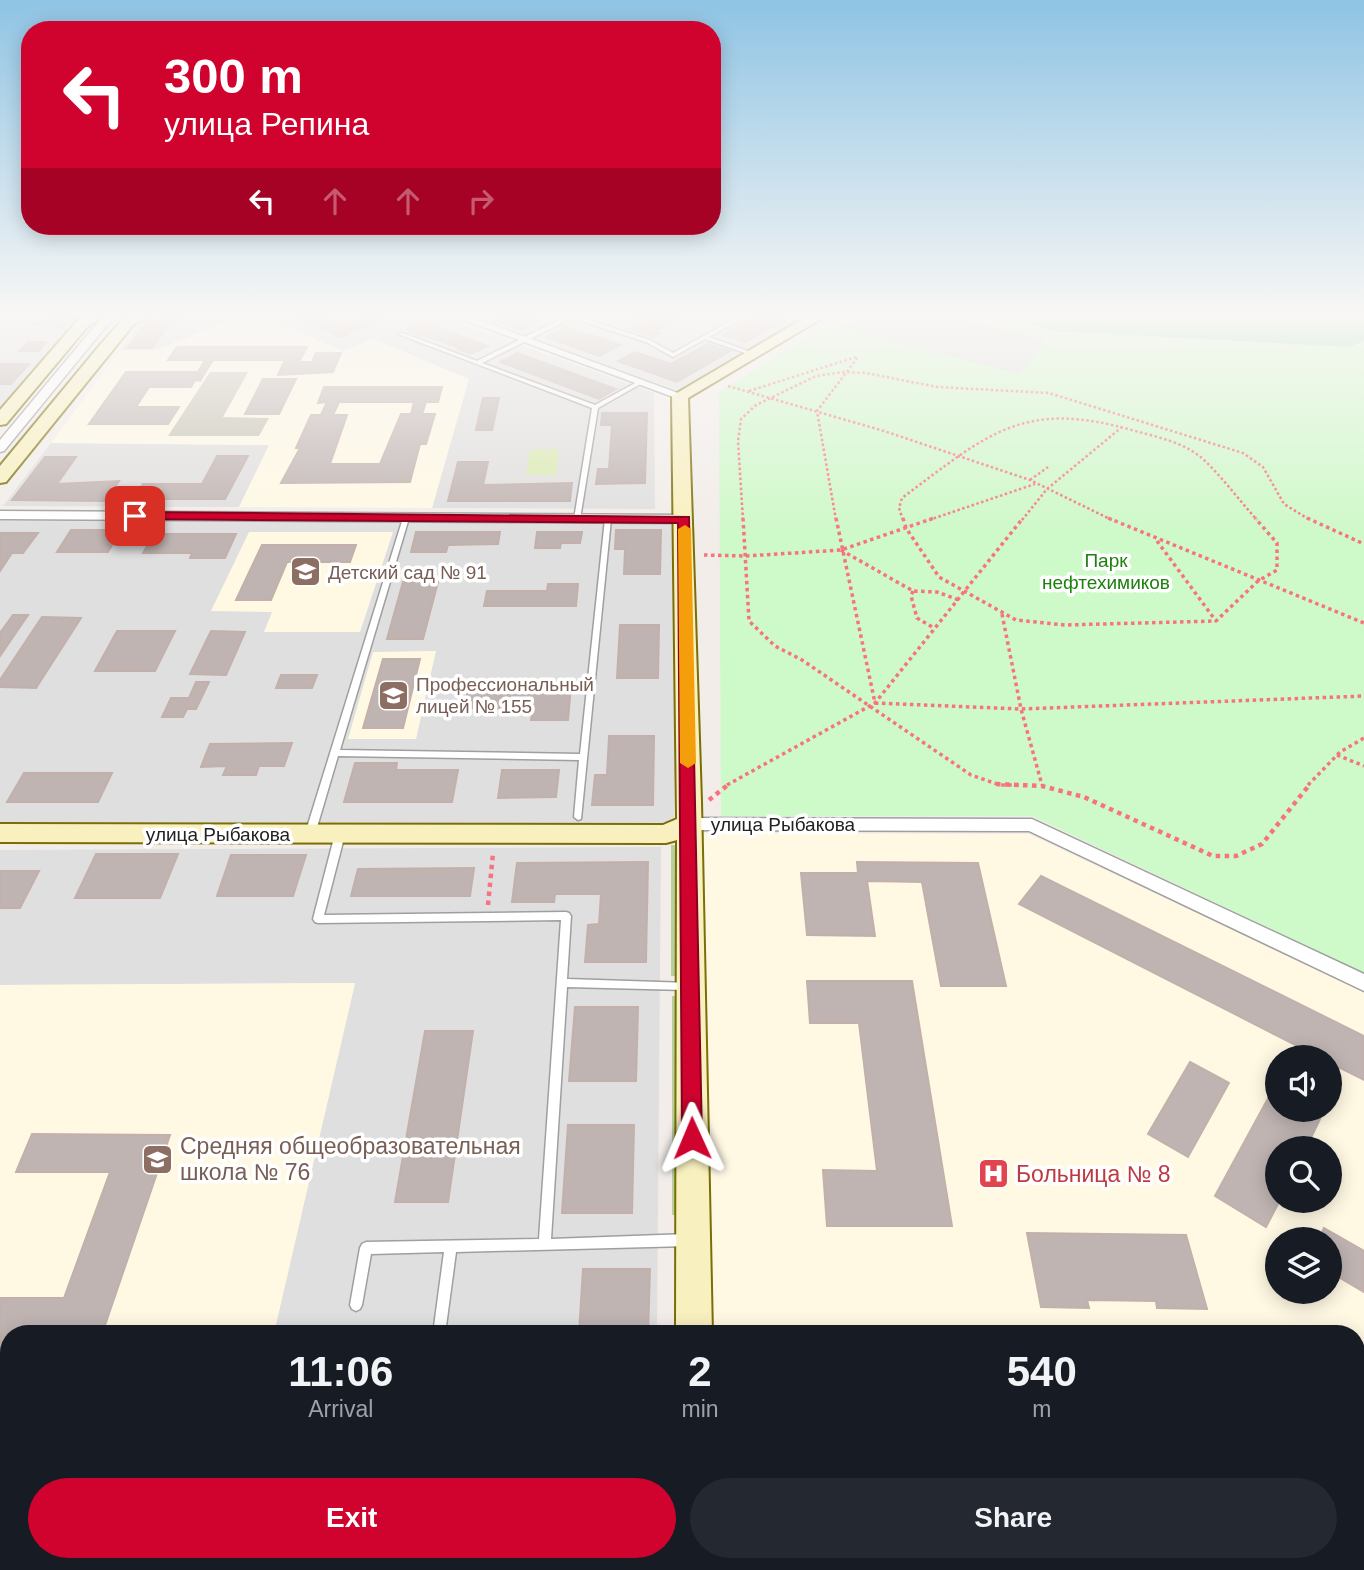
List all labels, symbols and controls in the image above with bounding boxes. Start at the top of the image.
icon: left [49,49,140,140]
text: 300 m [164,49,303,103]
text: улица Репина [164,106,369,142]
icon: left [243,182,281,220]
icon: ahead [316,182,354,220]
icon: ahead [389,182,427,220]
icon: right [462,182,500,220]
pin [105,486,165,546]
icon: arrive [116,497,154,535]
park label: Парк нефтехимиков [1042,550,1170,593]
school or university icon: Детский сад № 91 [288,555,322,589]
place label: Детский сад № 91 [328,562,487,583]
place label: Профессиональный лицей № 155 [416,674,594,717]
school or university icon: Профессиональный лицей № 155 [376,678,410,712]
street label: улица Рыбакова [711,814,856,835]
street label: улица Рыбакова [146,824,291,845]
map controls [1265,1045,1342,1304]
button: sound [1265,1045,1342,1122]
position arrow [655,1101,729,1175]
place label: Средняя общеобразовательная школа № 76 [180,1133,521,1185]
button: search [1265,1136,1342,1213]
school or university icon: Средняя общеобразовательная школа № 76 [140,1142,174,1176]
hospital icon: Больница № 8 [976,1157,1010,1191]
place label: Больница № 8 [1016,1161,1171,1187]
button: layers [1265,1227,1342,1304]
text: 11:06 [288,1348,393,1395]
text: 2 [688,1348,712,1395]
text: 540 [1007,1348,1077,1395]
text: Arrival [308,1396,373,1422]
text: min [681,1396,719,1422]
text: m [1032,1396,1051,1422]
button: Exit [28,1478,676,1558]
button: Share [690,1478,1337,1558]

